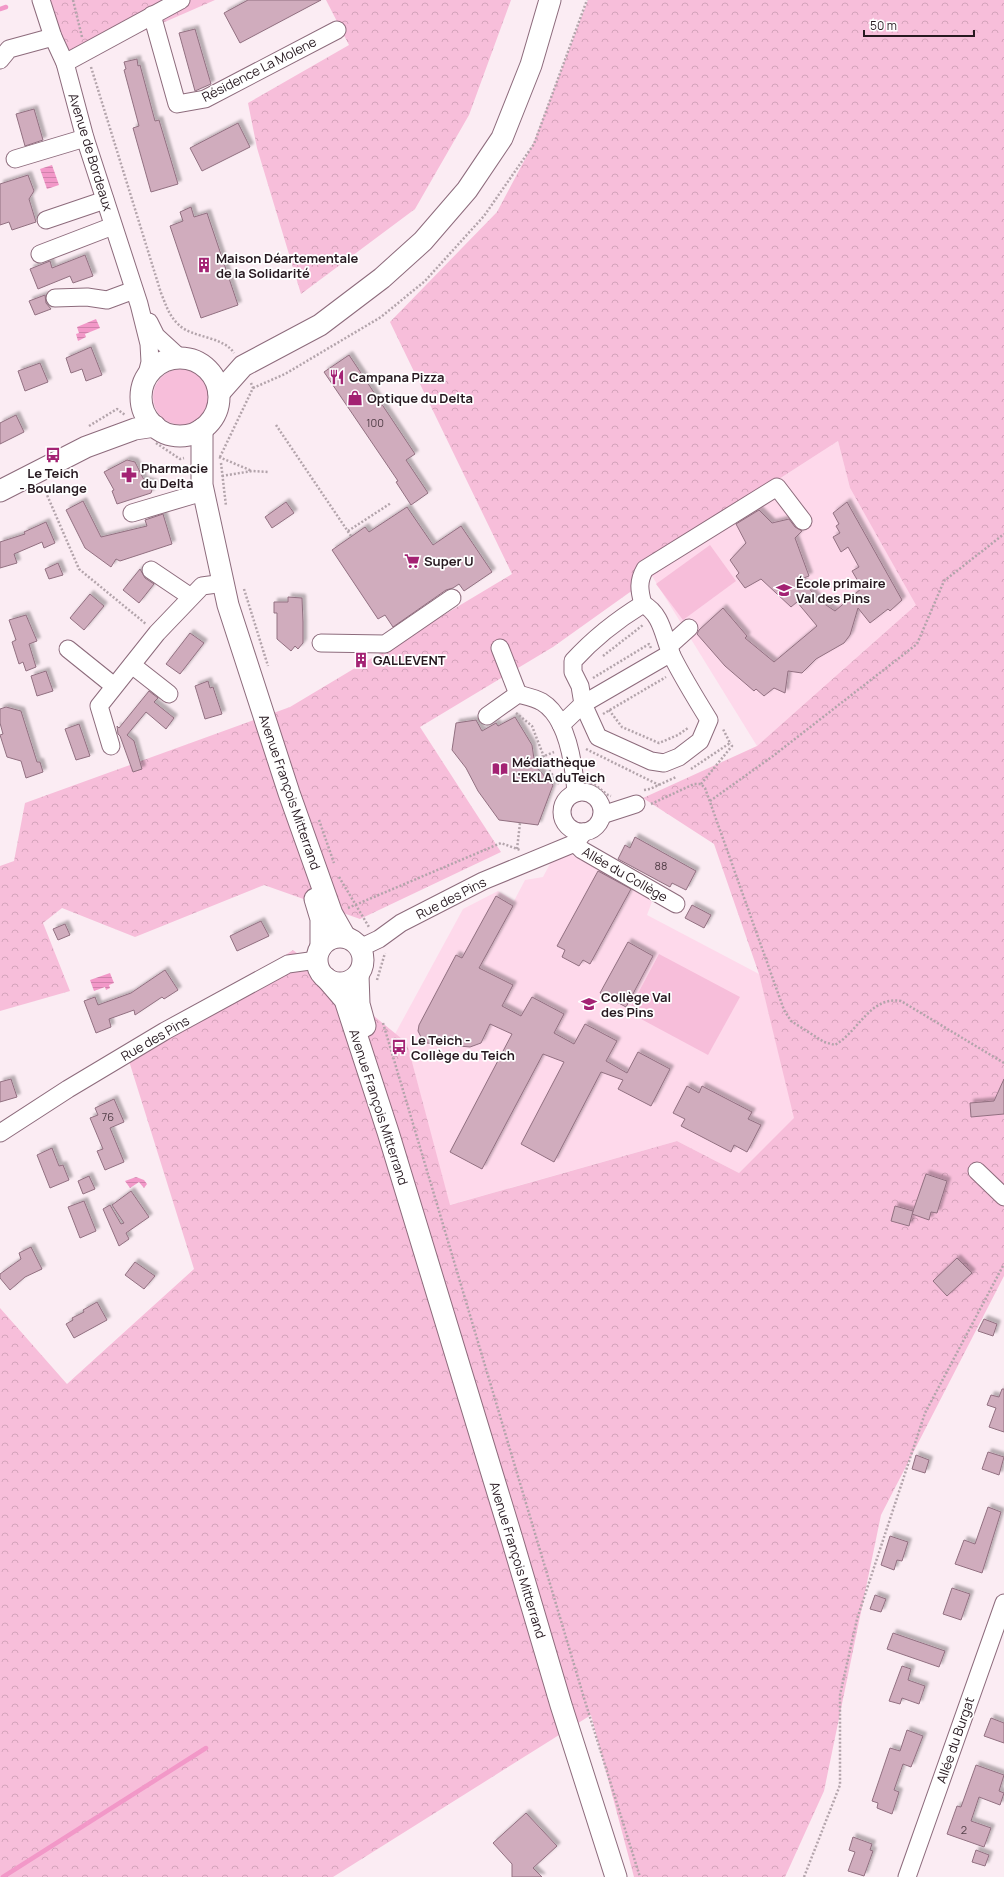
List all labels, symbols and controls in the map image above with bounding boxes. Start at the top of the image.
scale bar [864,12,974,38]
text: 50 m [870,17,897,34]
street label: Résidence La Molene [199,32,320,106]
street label: Avenue de Bordeaux [65,91,118,213]
place label: Maison Déartementale de la Solidarité [216,249,359,282]
building icon: Maison Déartementale de la Solidarité [195,256,213,274]
restaurant icon: Campana Pizza [328,368,346,386]
place label: Campana Pizza [349,368,444,386]
shop icon: Optique du Delta [346,389,364,407]
place label: Optique du Delta [367,389,473,407]
house number: 100 [366,415,384,430]
bus stop icon: Le Teich - Boulange [44,446,62,464]
place label: Pharmacie du Delta [141,459,208,492]
place label: Le Teich - Boulange [19,464,87,497]
pharmacy icon: Pharmacie du Delta [120,466,138,484]
supermarket icon: Super U [403,552,421,570]
place label: Super U [424,552,474,570]
place label: École primaire Val des Pins [796,574,886,607]
school or university icon: École primaire Val des Pins [775,581,793,599]
building icon: GALLEVENT [352,651,370,669]
place label: GALLEVENT [373,651,446,669]
street label: Avenue François Mitterrand [255,712,325,872]
place label: Médiathèque L'EKLA duTeich [512,753,605,786]
library icon: Médiathèque L'EKLA duTeich [491,760,509,778]
street label: Allée du Collège [579,842,671,906]
house number: 88 [655,858,667,873]
street label: Rue des Pins [413,873,489,923]
place label: Collège Val des Pins [601,988,671,1021]
school or university icon: Collège Val des Pins [580,995,598,1013]
street label: Rue des Pins [117,1011,193,1065]
street label: Avenue François Mitterrand [345,1027,413,1187]
place label: Le Teich - Collège du Teich [411,1031,515,1064]
bus stop icon: Le Teich - Collège du Teich [390,1038,408,1056]
house number: 76 [102,1109,114,1124]
street label: Avenue François Mitterrand [486,1479,550,1641]
street label: Allée du Burgat [932,1694,978,1786]
house number: 2 [961,1822,967,1837]

